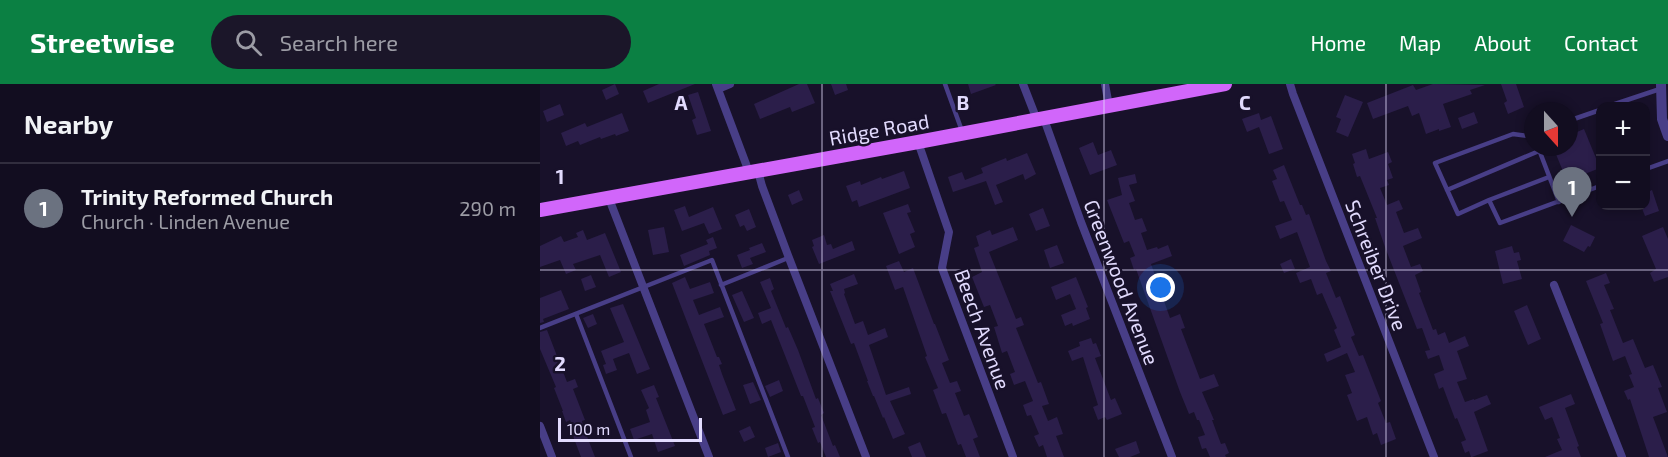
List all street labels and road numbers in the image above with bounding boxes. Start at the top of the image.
street label: Ridge Road [827,108,931,150]
street label: Greenwood Avenue [1079,196,1165,368]
street label: Schreiber Drive [1341,196,1413,334]
street label: Beech Avenue [950,266,1016,392]

